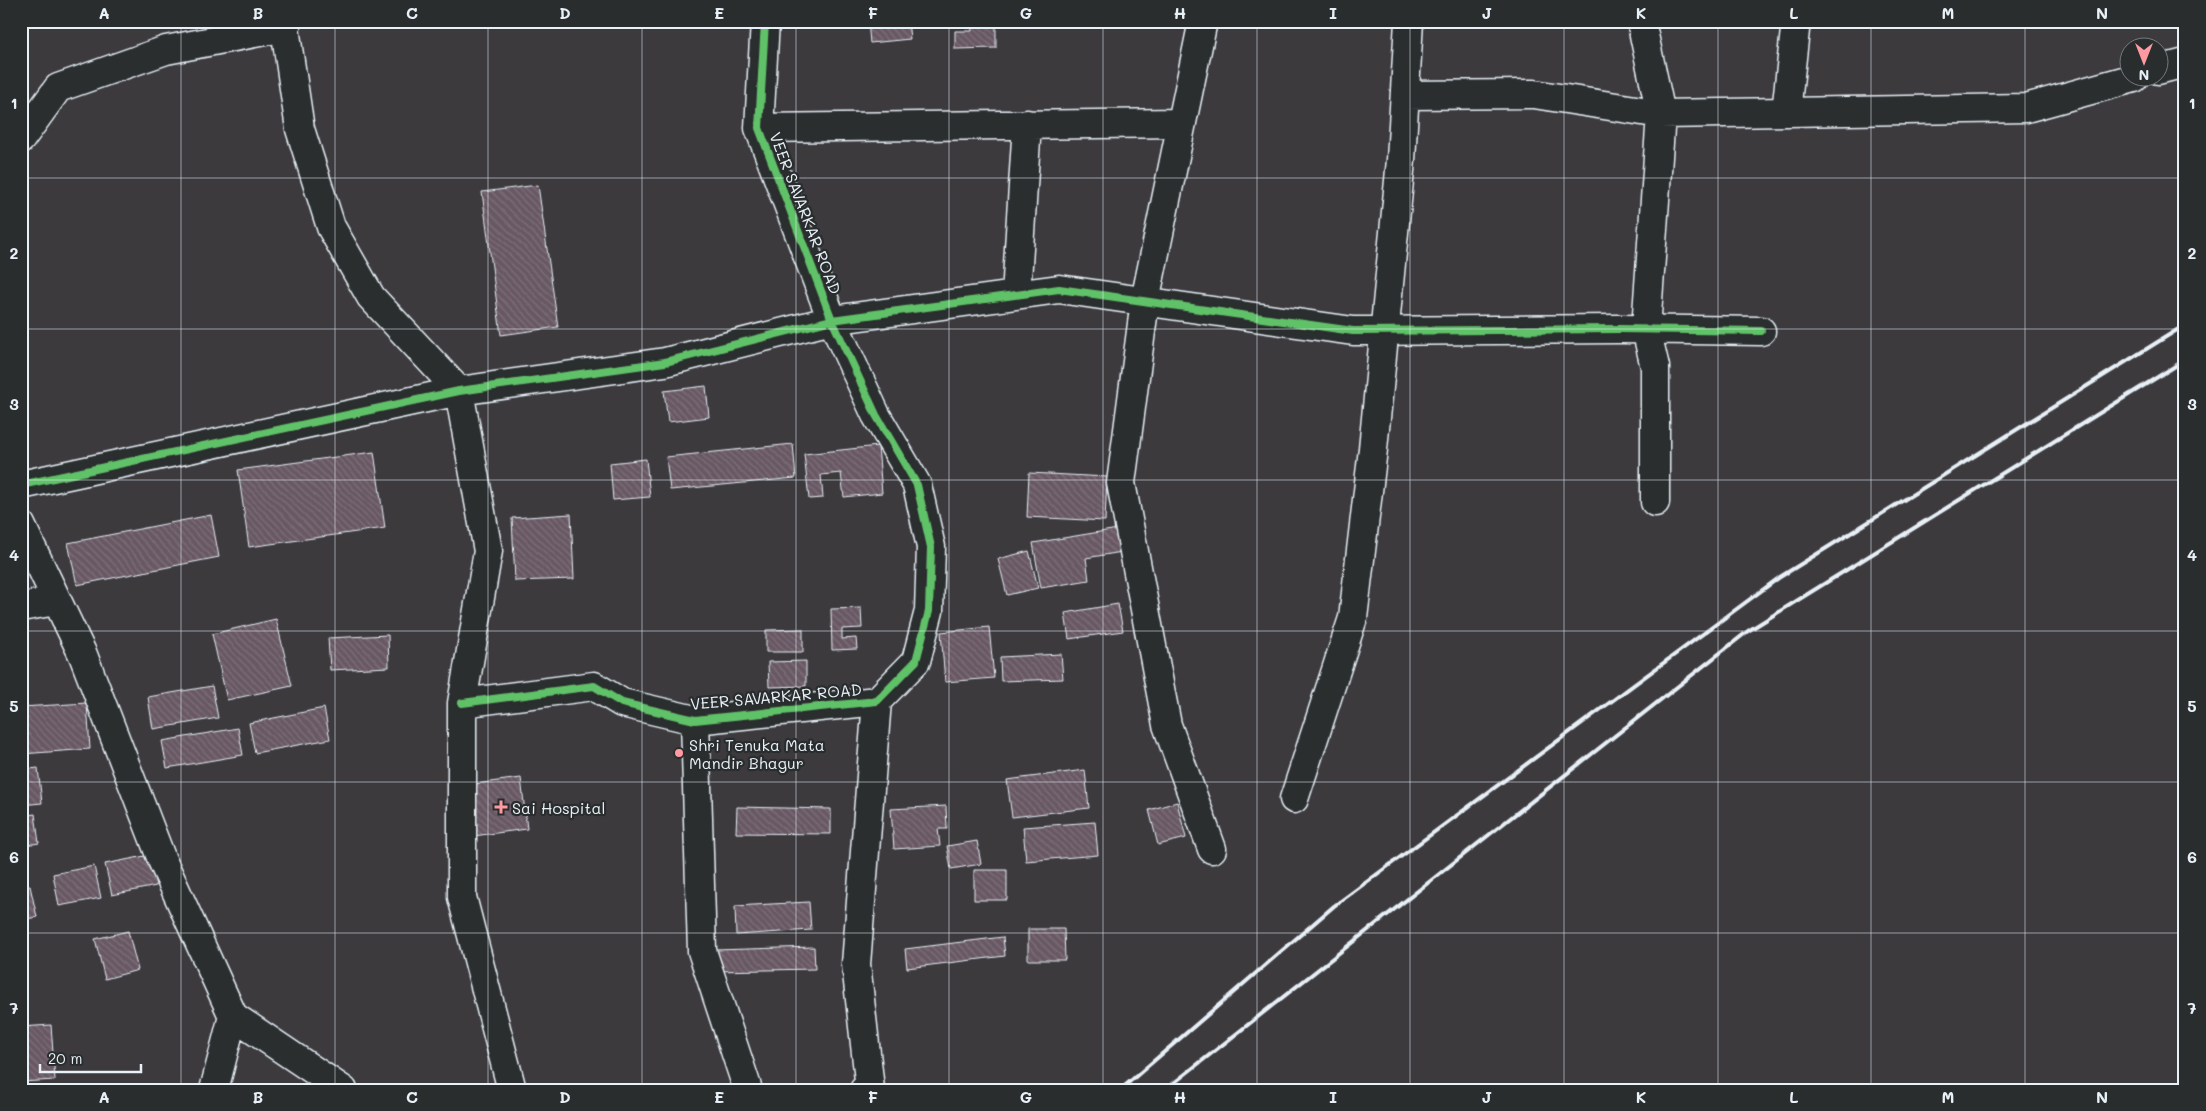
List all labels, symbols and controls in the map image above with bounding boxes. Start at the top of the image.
text: A [98,2,110,23]
text: B [253,2,263,23]
text: C [406,2,418,23]
text: D [559,2,571,23]
text: E [714,2,724,23]
text: F [868,2,878,23]
text: G [1020,2,1032,23]
text: H [1174,2,1186,23]
text: I [1329,2,1337,23]
text: J [1482,2,1492,23]
text: K [1636,2,1646,23]
text: L [1789,2,1799,23]
text: M [1942,2,1954,23]
text: N [2096,2,2108,23]
north arrow [2118,38,2168,88]
text: N [2139,66,2149,85]
text: 1 [10,92,18,113]
text: 1 [2188,92,2196,113]
street label: VEER SAVARKAR ROAD [765,129,847,297]
text: 2 [10,242,19,263]
text: 2 [2188,242,2197,263]
text: 3 [9,393,19,414]
text: 3 [2187,393,2197,414]
text: 4 [9,544,19,565]
text: 4 [2187,544,2197,565]
street label: VEER SAVARKAR ROAD [689,678,863,714]
text: 5 [9,695,19,716]
text: 5 [2187,695,2197,716]
place label: Shri Tenuka Mata Mandir Bhagur [689,734,825,773]
marker: Shri Tenuka Mata Mandir Bhagur [673,747,685,759]
place label: Sai Hospital [512,797,605,818]
marker: Sai Hospital [494,800,508,814]
text: 6 [9,846,19,867]
text: 6 [2187,846,2197,867]
text: 7 [10,997,19,1018]
text: 7 [2188,997,2197,1018]
scale bar [40,1041,141,1073]
text: 20 m [48,1048,82,1068]
text: A [98,1086,110,1107]
text: B [253,1086,263,1107]
text: C [406,1086,418,1107]
text: D [559,1086,571,1107]
text: E [714,1086,724,1107]
text: F [868,1086,878,1107]
text: G [1020,1086,1032,1107]
text: H [1174,1086,1186,1107]
text: I [1329,1086,1337,1107]
text: J [1482,1086,1492,1107]
text: K [1636,1086,1646,1107]
text: L [1789,1086,1799,1107]
text: M [1942,1086,1954,1107]
text: N [2096,1086,2108,1107]

